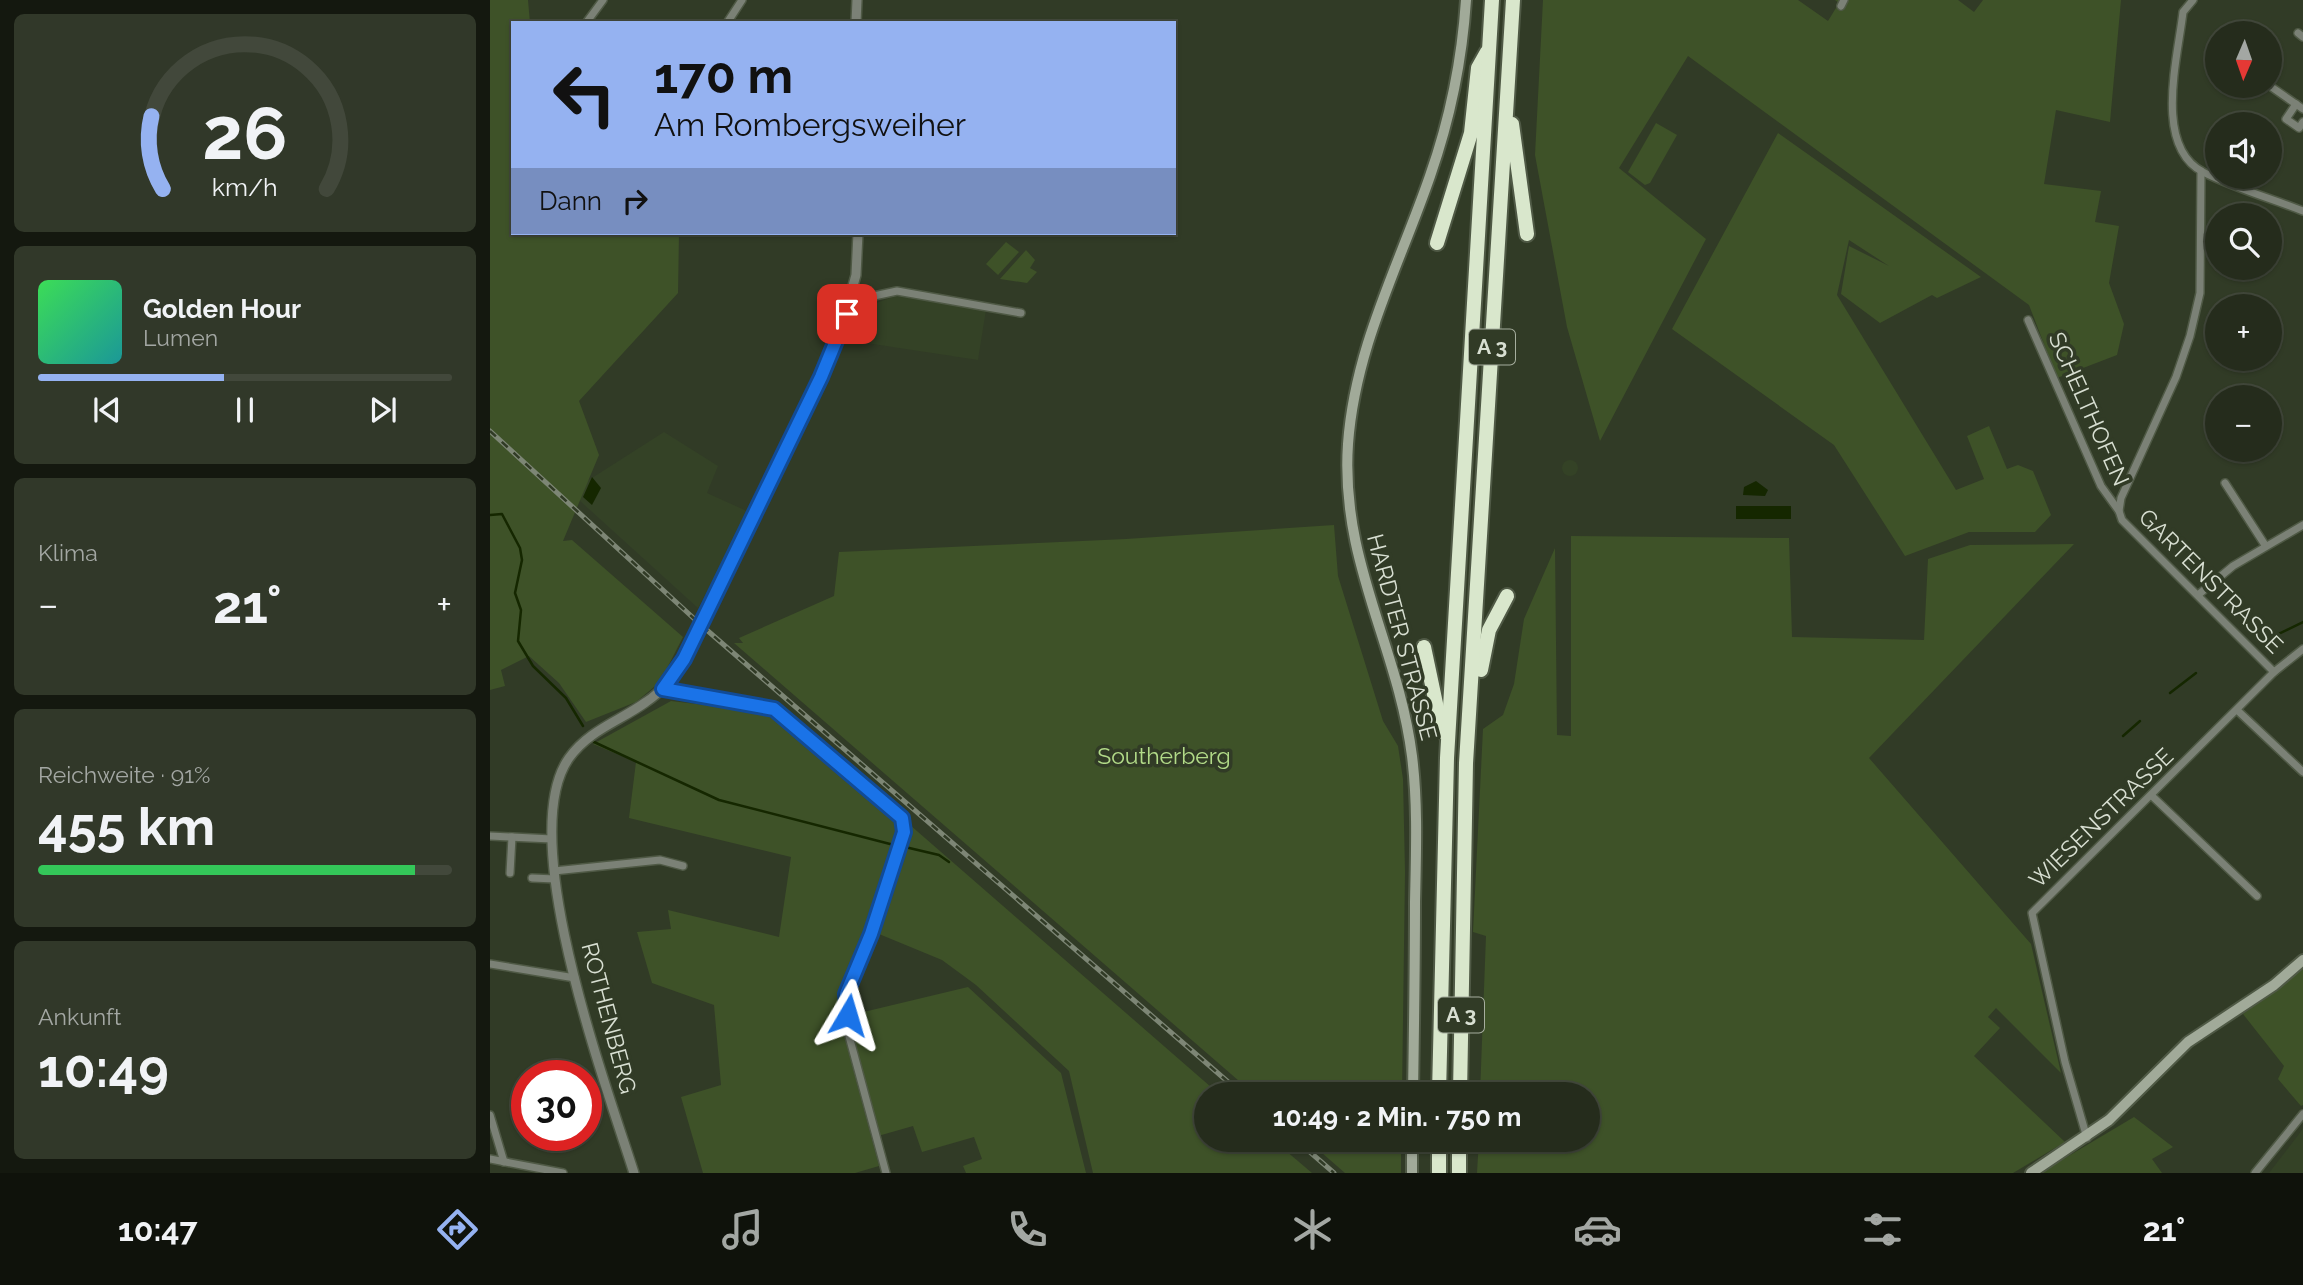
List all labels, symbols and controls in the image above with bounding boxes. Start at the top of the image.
north arrow [2205,21,2282,98]
map controls [2205,21,2282,462]
text: 170 m [654,47,793,104]
icon: left [539,49,630,140]
text: 26 [202,91,288,176]
text: Am Rombergsweiher [654,106,966,143]
button: sound [2205,112,2282,189]
text: km/h [212,172,278,202]
icon: right [616,182,654,220]
text: Dann [539,186,602,216]
button: search [2205,203,2282,280]
pin [817,284,877,344]
text: Golden Hour [143,294,301,324]
button: + [2205,294,2282,371]
icon: arrive [828,295,866,333]
text: Lumen [143,324,218,351]
street label: SCHELTHOFEN [2044,328,2135,490]
road number: A 3 [1469,330,1515,364]
button: − [2205,385,2282,462]
icon: previous [88,391,126,429]
icon: pause [226,391,264,429]
icon: next [364,391,402,429]
street label: GARTENSTRASSE [2134,503,2289,658]
street label: HARDTER STRASSE [1362,531,1443,743]
text: Klima [38,539,98,566]
text: 21° [213,574,282,635]
text: − [38,582,58,627]
text: + [436,582,452,627]
park label: Southerberg [1097,742,1231,769]
street label: WIESENSTRASSE [2023,742,2178,893]
text: Reichweite · 91% [38,761,211,788]
text: 455 km [38,796,215,857]
street label: ROTHENBERG [576,939,643,1096]
position arrow [811,978,885,1052]
road number: A 3 [1438,998,1484,1032]
text: Ankunft [38,1003,121,1030]
text: 10:49 [38,1038,169,1099]
speed limit sign: 30 [511,1060,602,1151]
text: 10:49 · 2 Min. · 750 m [1273,1102,1521,1132]
icon: directions [433,1205,482,1254]
icon: music [718,1205,767,1254]
icon: phone [1003,1205,1052,1254]
icon: climate [1288,1205,1337,1254]
icon: car [1573,1205,1622,1254]
icon: filters [1858,1205,1907,1254]
text: 10:47 [118,1211,198,1248]
text: 21° [2143,1211,2185,1248]

